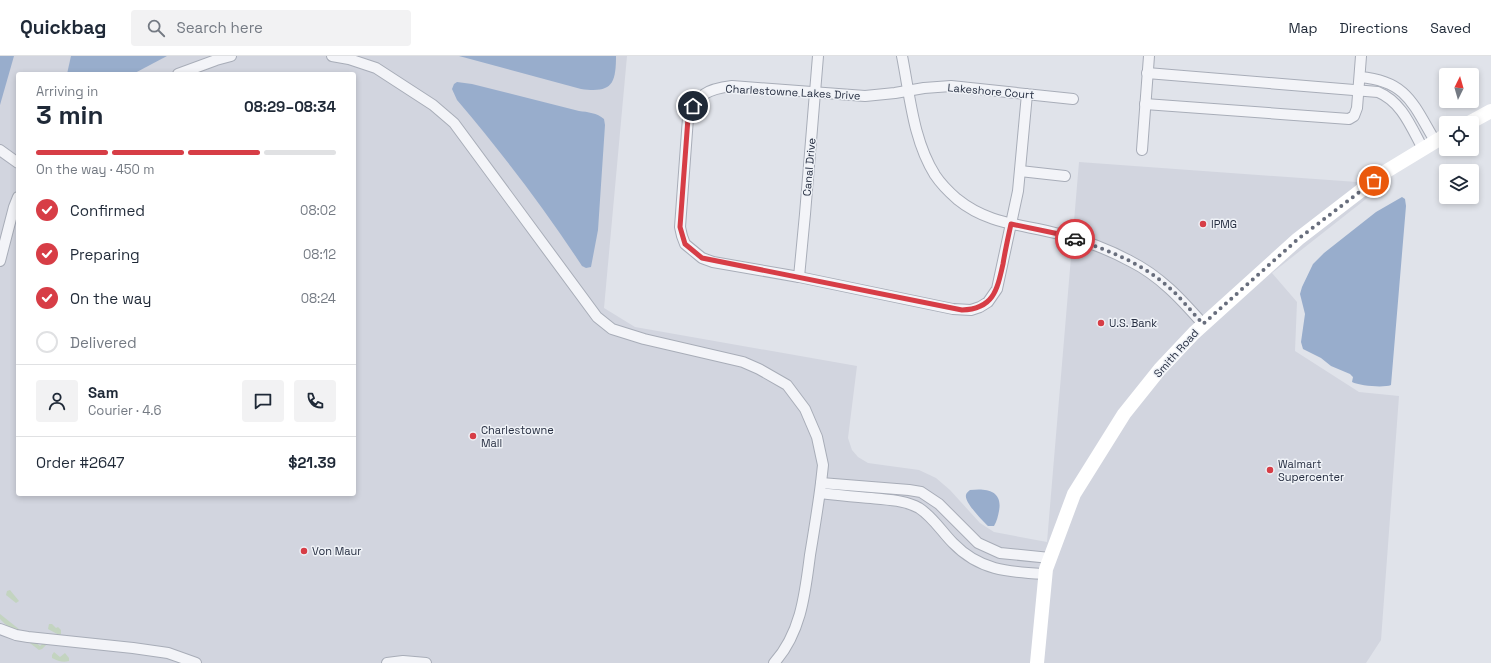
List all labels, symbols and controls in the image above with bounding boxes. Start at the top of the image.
search box [131,10,411,46]
text: Quickbag [20,15,107,40]
icon: search [145,17,167,39]
text: Search here [177,18,263,37]
text: Map [1288,19,1318,37]
text: Directions [1340,19,1408,37]
text: Saved [1430,19,1471,37]
north arrow [1439,68,1479,108]
map controls [1439,68,1479,204]
street label: Lakeshore Court [947,80,1035,102]
street label: Charlestowne Lakes Drive [725,81,861,103]
text: Arriving in [36,83,98,100]
pin [676,89,710,123]
icon: home [682,95,704,117]
text: 08:29–08:34 [244,97,336,116]
text: 3 min [36,98,104,132]
button: locate [1439,116,1479,156]
street label: Canal Drive [799,137,819,197]
text: On the way · 450 m [36,161,154,178]
pin [1357,164,1391,198]
button: layers [1439,164,1479,204]
icon: bag [1363,170,1385,192]
icon: check [36,199,58,221]
text: Confirmed [70,201,145,220]
text: 08:02 [300,202,336,219]
place label: IPMG [1211,217,1237,231]
courier [1055,219,1095,259]
marker: IPMG [1198,219,1208,229]
icon: car [1064,228,1086,250]
icon: check [36,243,58,265]
text: Preparing [70,245,140,264]
text: 08:12 [303,246,336,263]
icon: check [36,287,58,309]
text: On the way [70,289,151,308]
text: 08:24 [301,290,336,307]
place label: U.S. Bank [1109,316,1157,330]
marker: U.S. Bank [1096,318,1106,328]
street label: Smith Road [1151,326,1201,380]
text: Delivered [70,333,137,352]
button: person [36,380,78,422]
button: chat [242,380,284,422]
button: phone [294,380,336,422]
text: Sam [88,383,119,402]
text: Courier · 4.6 [88,402,161,419]
place label: Charlestowne Mall [481,423,554,450]
marker: Charlestowne Mall [468,431,478,441]
text: Order #2647 [36,453,124,472]
text: $21.39 [288,453,336,472]
place label: Walmart Supercenter [1278,457,1344,484]
marker: Walmart Supercenter [1265,465,1275,475]
place label: Von Maur [312,544,361,558]
marker: Von Maur [299,546,309,556]

